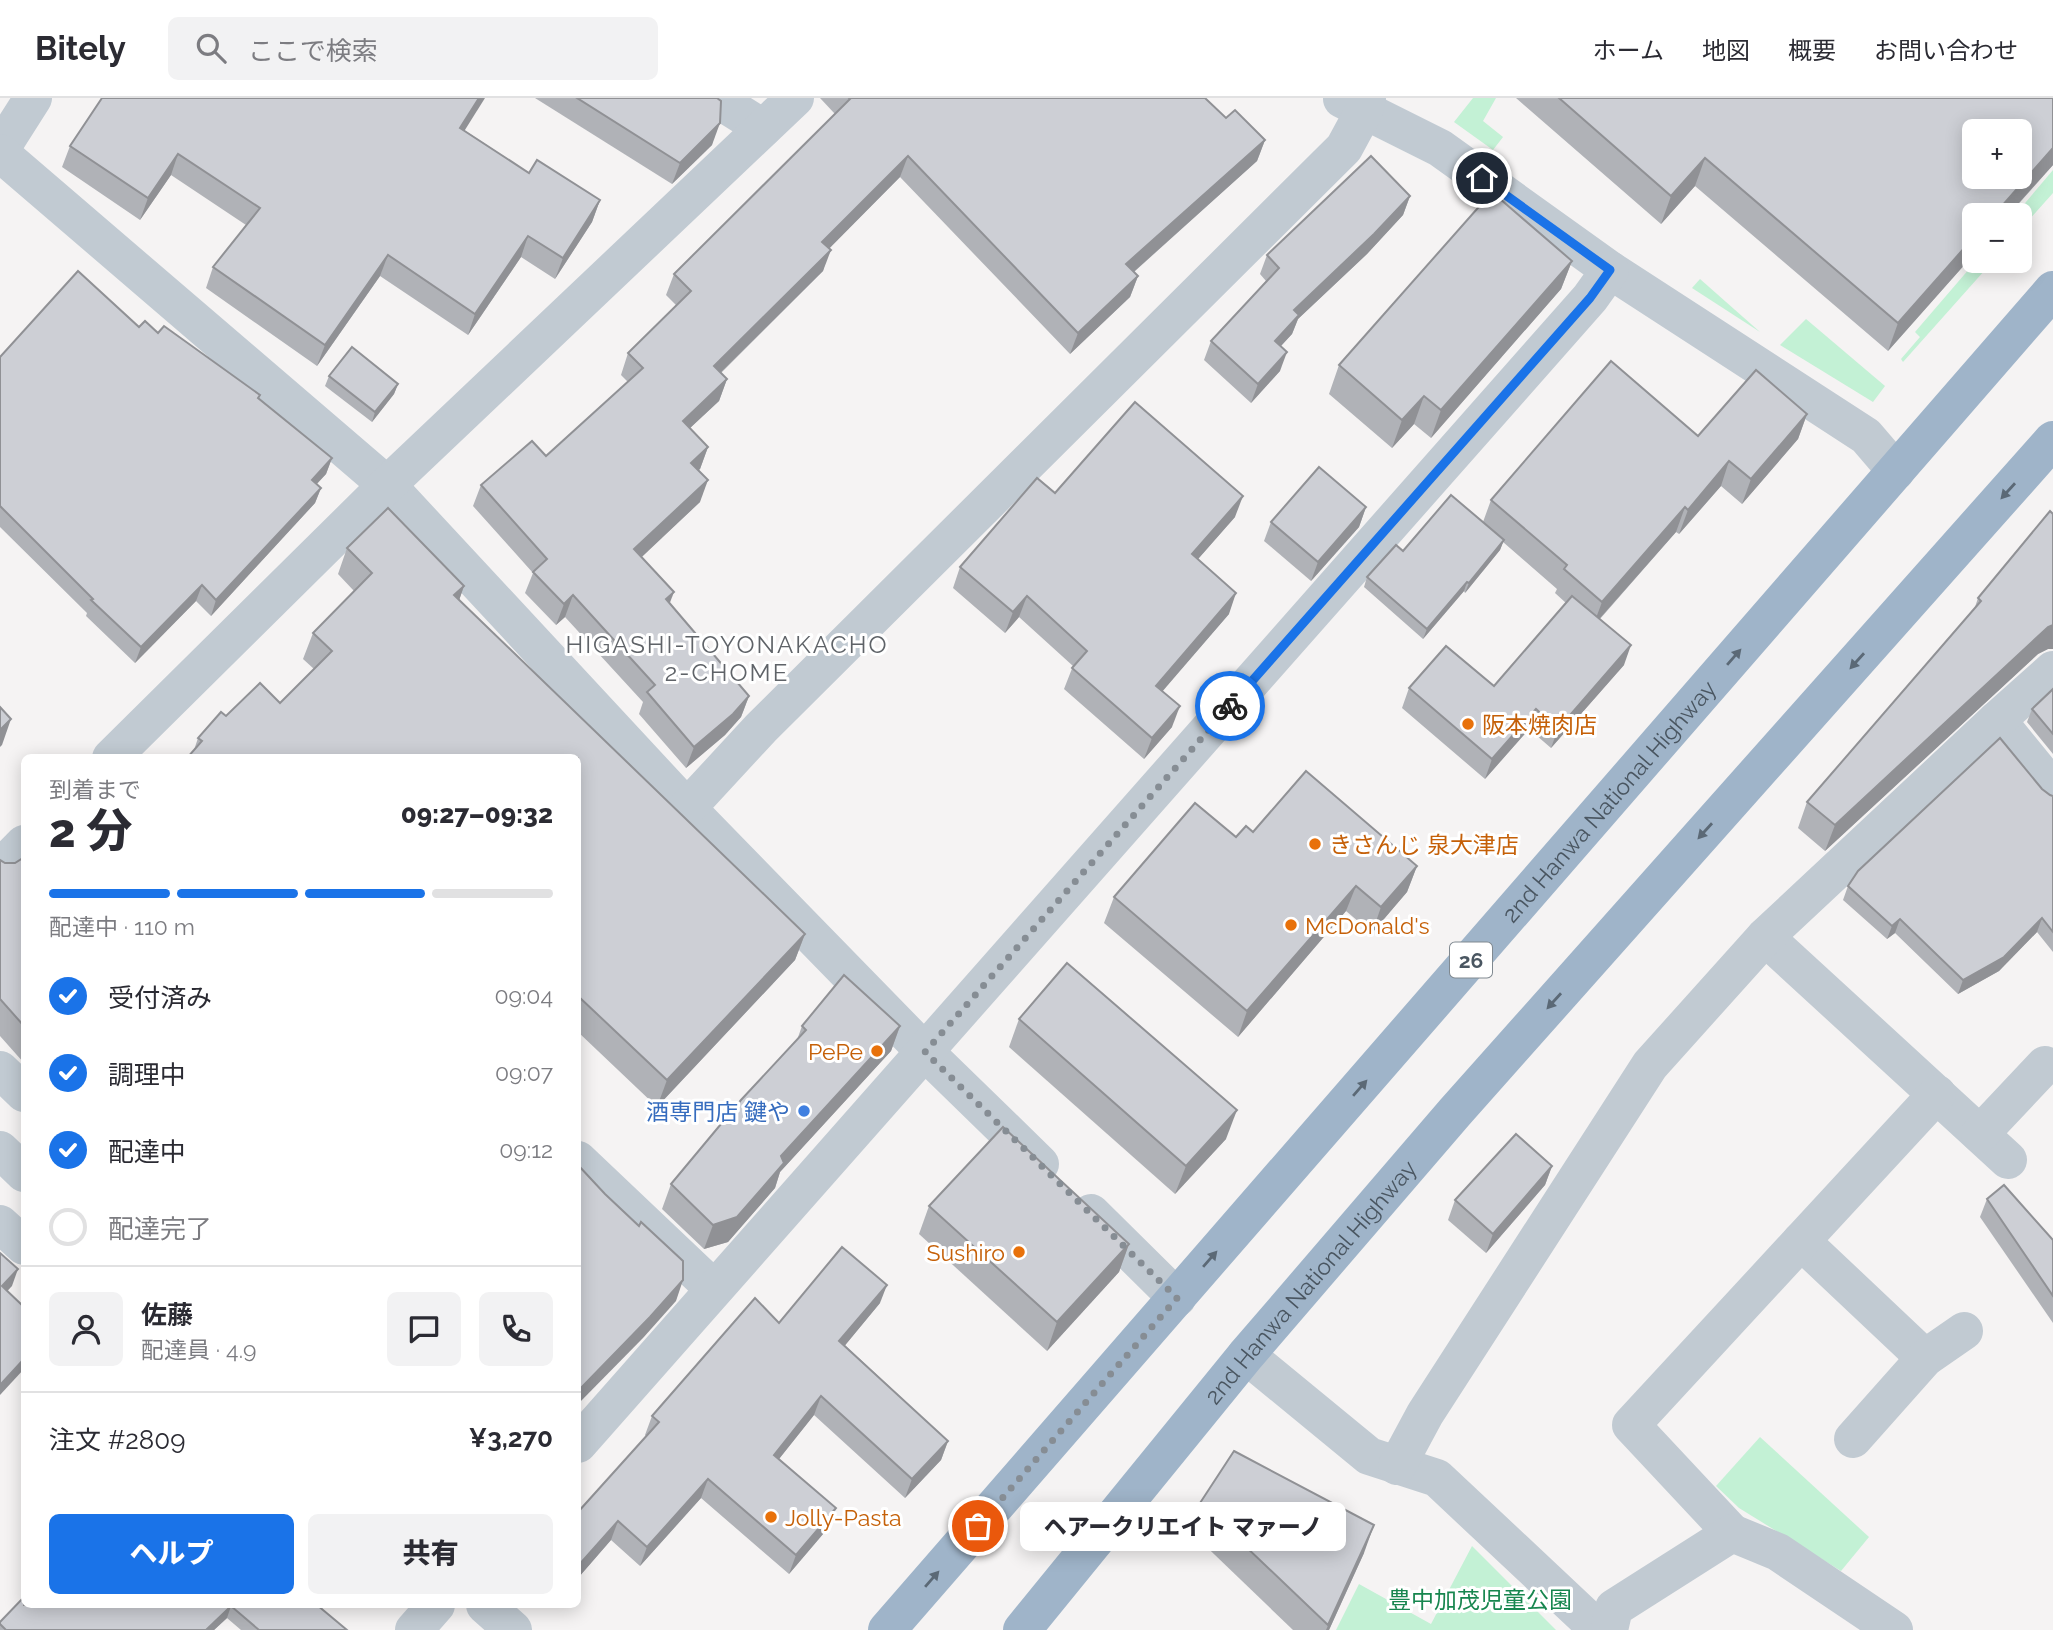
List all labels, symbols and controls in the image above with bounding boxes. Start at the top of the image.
search box [168,17,658,80]
text: Bitely [35,29,126,68]
icon: search [192,29,230,67]
text: ここで検索 [248,36,378,66]
text: ホーム [1593,36,1664,65]
text: 地図 [1702,36,1750,65]
text: 概要 [1788,36,1836,65]
text: お問い合わせ [1874,36,2018,65]
map controls [1962,119,2032,273]
button: + [1962,119,2032,189]
pin [1452,148,1512,208]
icon: home [1463,159,1501,197]
button: − [1962,203,2032,273]
one-way arrow [2000,482,2016,500]
district label: HIGASHI-TOYONAKACHO 2-CHOME [565,630,889,687]
one-way arrow [1726,648,1742,666]
one-way arrow [1849,652,1865,670]
courier [1195,671,1265,741]
street label: 2nd Hanwa National Highway [1496,675,1721,927]
icon: bike [1211,687,1249,725]
place label: 阪本焼肉店 [1482,711,1597,738]
marker: 阪本焼肉店 [1460,716,1476,732]
text: 到着まで [49,776,141,803]
text: 09:27–09:32 [401,799,553,829]
text: 2 分 [49,804,132,858]
one-way arrow [1698,822,1714,839]
place label: きさんじ 泉大津店 [1329,831,1519,858]
marker: きさんじ 泉大津店 [1307,836,1323,852]
place label: McDonald's [1305,912,1430,939]
text: 配達中 · 110 m [49,913,195,940]
marker: McDonald's [1283,917,1299,933]
road number: 26 [1450,942,1492,978]
icon: check [49,977,87,1015]
text: 09:04 [494,982,553,1009]
text: 受付済み [108,983,212,1013]
one-way arrow [1546,992,1562,1010]
place label: PePe [808,1038,863,1065]
marker: PePe [869,1043,885,1059]
icon: check [49,1054,87,1092]
text: 09:07 [495,1059,553,1086]
text: 調理中 [108,1060,186,1090]
one-way arrow [1352,1079,1367,1096]
place label: 酒専門店 鍵や [646,1098,790,1125]
marker: 酒専門店 鍵や [796,1103,812,1119]
icon: check [49,1131,87,1169]
text: 09:12 [499,1136,553,1163]
text: 配達中 [108,1137,186,1167]
street label: 2nd Hanwa National Highway [1199,1154,1421,1409]
text: 配達完了 [108,1214,212,1244]
place label: Sushiro [926,1239,1005,1266]
marker: Sushiro [1011,1244,1027,1260]
one-way arrow [1202,1251,1217,1268]
button: person [49,1292,123,1366]
button: chat [387,1292,461,1366]
button: phone [479,1292,553,1366]
text: 佐藤 [141,1300,193,1330]
text: 配達員 · 4.9 [141,1336,256,1363]
text: ¥3,270 [469,1423,553,1453]
text: 注文 #2809 [49,1425,185,1455]
pin [948,1496,1008,1556]
callout: ヘアークリエイト マァーノ [1020,1502,1346,1550]
place label: Jolly-Pasta [785,1504,902,1531]
icon: bag [959,1507,997,1545]
marker: Jolly-Pasta [763,1509,779,1525]
text: ヘアークリエイト マァーノ [1044,1513,1322,1540]
button: ヘルプ [49,1514,294,1594]
button: 共有 [308,1514,553,1594]
one-way arrow [924,1570,939,1587]
park label: 豊中加茂児童公園 [1388,1586,1572,1613]

